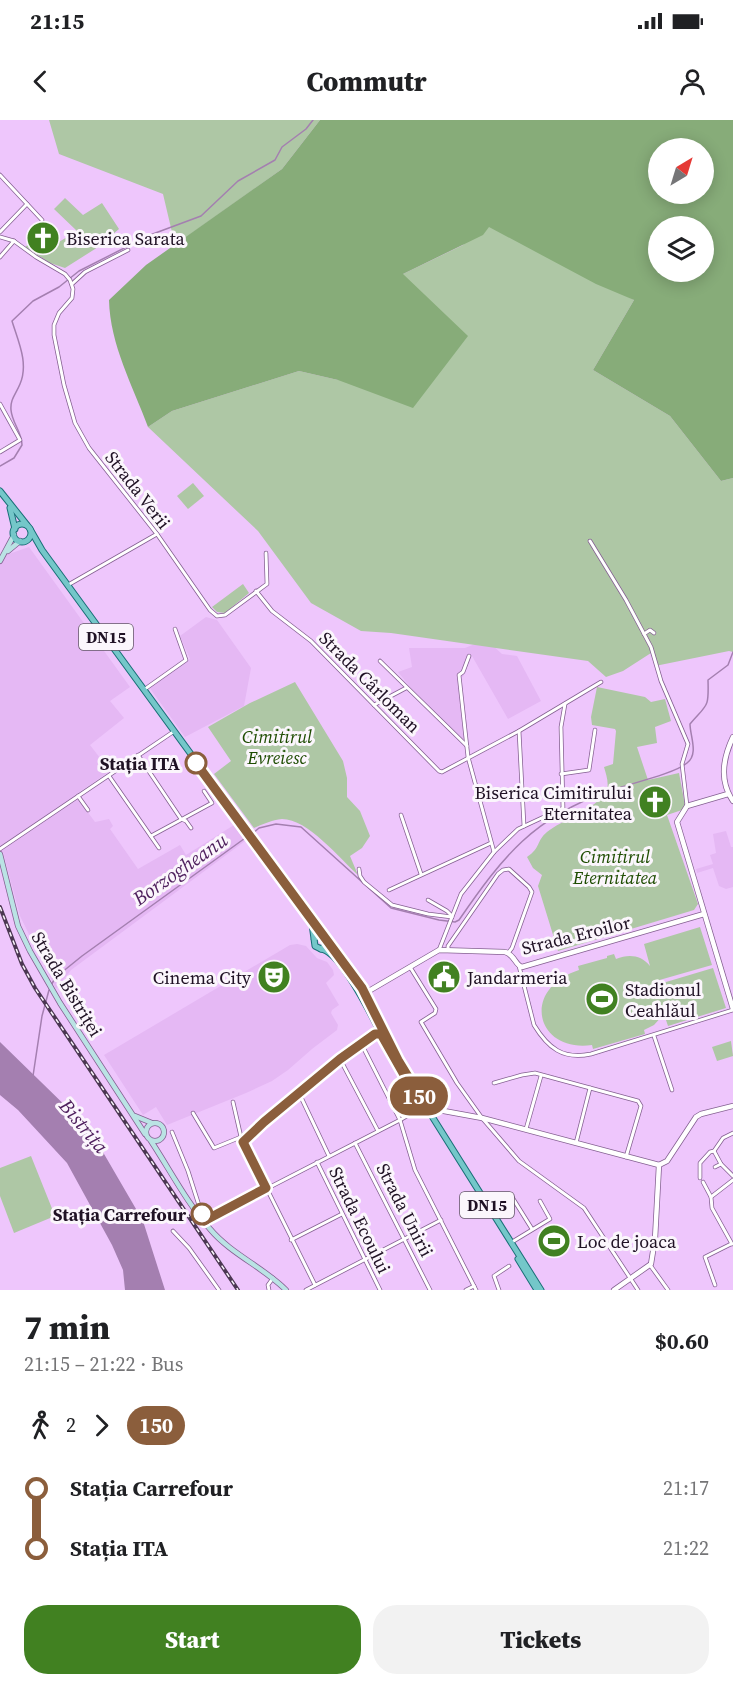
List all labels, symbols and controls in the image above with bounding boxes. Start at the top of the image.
text: 21:15 [30,6,84,36]
text: Commutr [306,63,427,100]
icon: back [24,65,57,98]
icon: person [676,65,709,98]
north arrow [648,138,714,204]
map controls [648,138,714,282]
button: layers [648,216,714,282]
church icon: Biserica Sarata [25,220,61,256]
place label: Biserica Sarata [66,226,186,251]
street label: Strada Verii [100,446,176,534]
road number: DN15 [79,624,133,650]
street label: Strada Cârloman [314,626,426,738]
park label: Cimitirul Evreiesc [242,724,312,770]
place label: Stația ITA [100,751,180,776]
marker: Stația ITA [185,752,207,774]
place label: Biserica Cimitirului Eternitatea [475,780,633,826]
church icon: Biserica Cimitirului Eternitatea [637,784,673,820]
water label: Borzogheanu [126,826,234,913]
park label: Cimitirul Eternitatea [572,844,658,890]
street label: Strada Eroilor [519,909,633,961]
street label: Strada Bistriței [26,927,108,1041]
theatre icon: Cinema City [256,959,292,995]
public building icon: Jandarmeria [426,959,462,995]
place label: Cinema City [153,965,252,990]
place label: Jandarmeria [466,965,568,990]
place label: Stadionul Ceahlăul [625,977,701,1023]
sports icon: Stadionul Ceahlăul [584,981,620,1017]
line badge: 150 [384,1076,454,1116]
text: 150 [402,1082,436,1111]
water label: Bistrița [52,1092,115,1160]
street label: Strada Unirii [371,1159,439,1261]
street label: Strada Ecoului [323,1163,397,1277]
road number: DN15 [460,1192,514,1218]
place label: Stația Carrefour [53,1202,187,1227]
marker: Stația Carrefour [191,1203,213,1225]
sports icon: Loc de joaca [536,1223,572,1259]
place label: Loc de joaca [577,1229,677,1254]
text: 7 min [24,1305,110,1350]
text: $0.60 [655,1326,709,1356]
text: 21:15 – 21:22 · Bus [24,1350,183,1378]
icon: walk [24,1409,57,1442]
icon: forward [85,1409,118,1442]
text: 2 [66,1411,76,1439]
text: 150 [139,1411,173,1440]
text: Stația Carrefour [70,1473,233,1503]
text: 21:17 [663,1474,709,1502]
text: Stația ITA [70,1533,168,1563]
text: 21:22 [663,1534,709,1562]
button: Start [24,1605,361,1674]
button: Tickets [373,1605,709,1674]

